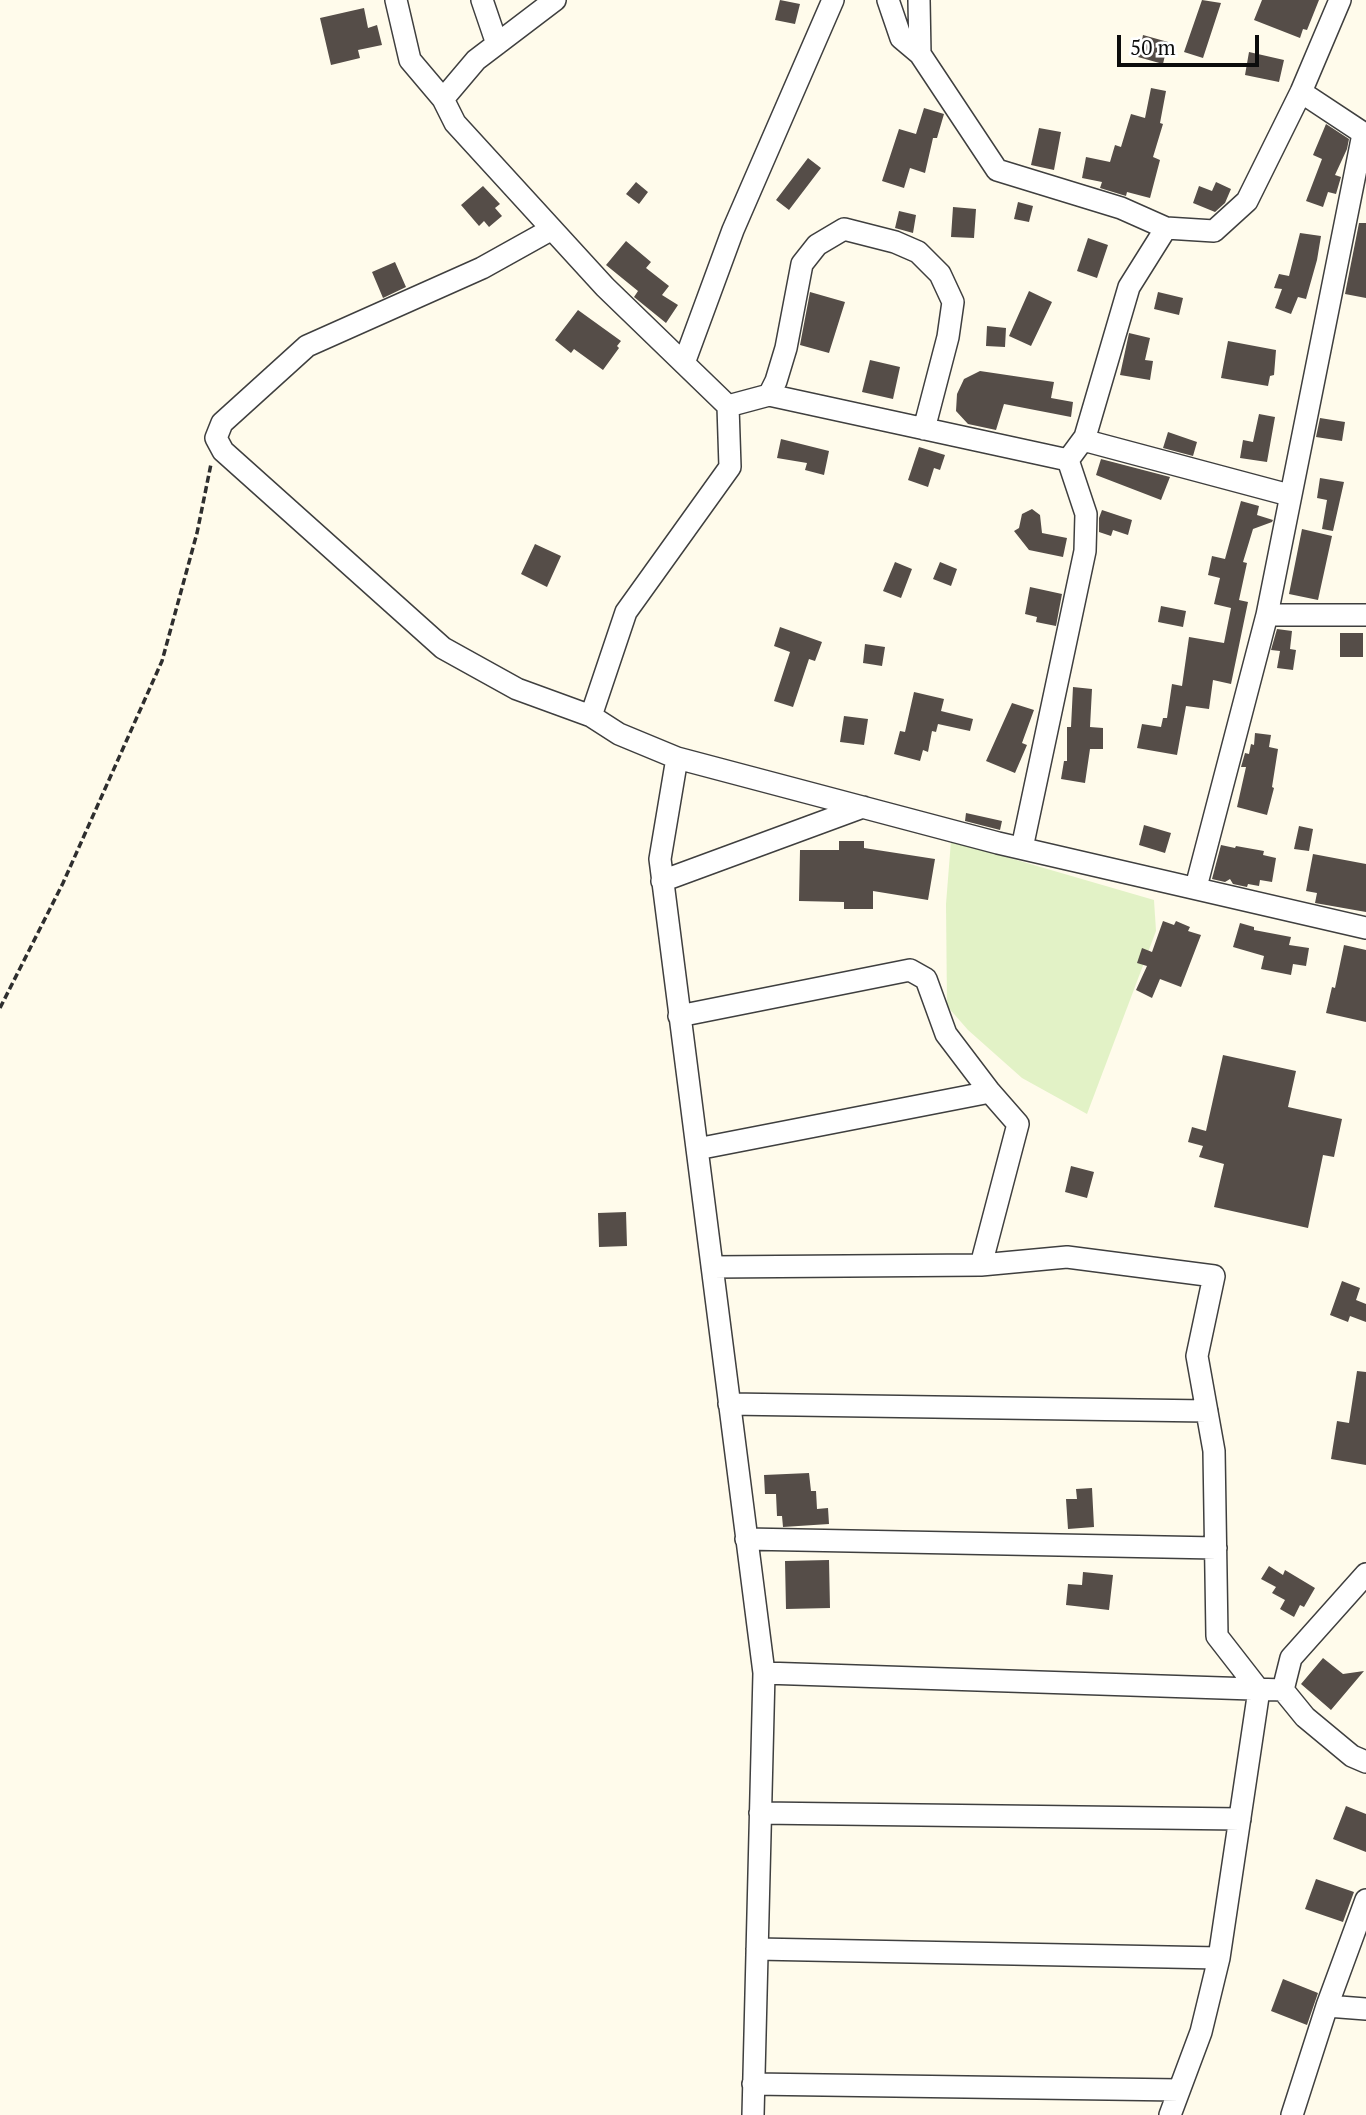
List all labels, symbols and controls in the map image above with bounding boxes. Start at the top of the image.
scale bar [1121,21,1263,65]
text: 50 m [1130,33,1176,61]

